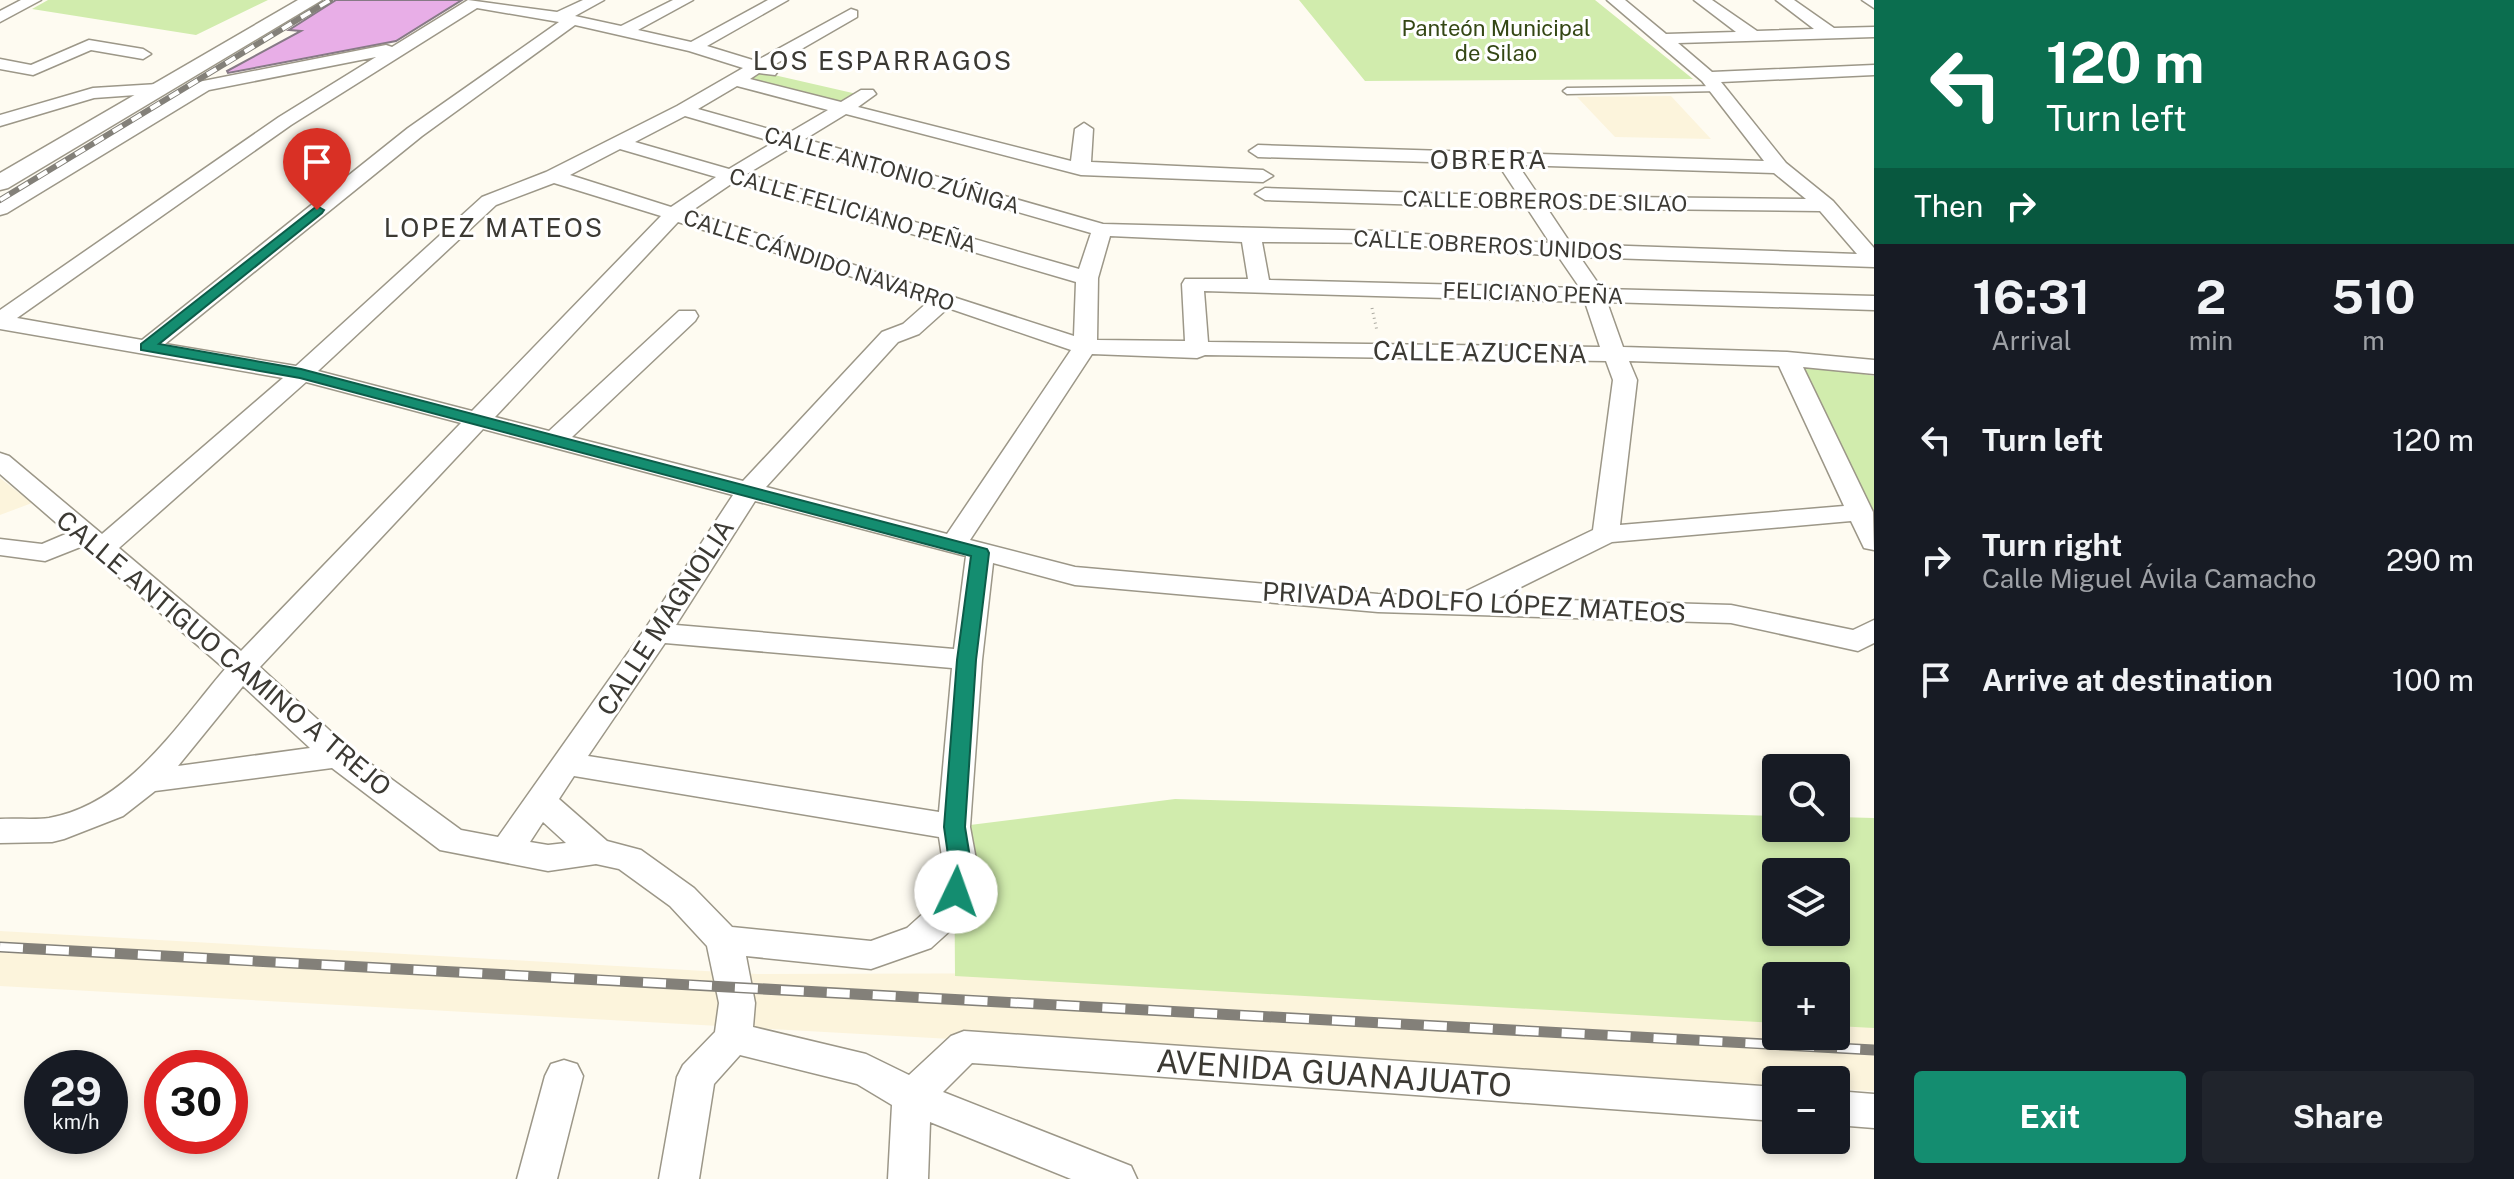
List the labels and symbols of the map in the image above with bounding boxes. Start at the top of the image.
park label: Panteón Municipal de Silao [1401,15,1591,66]
district label: LOS ESPARRAGOS [753,45,1013,76]
street label: CALLE ANTONIO ZÚÑIGA [761,120,1023,219]
pin [283,128,351,210]
district label: OBRERA [1430,144,1548,175]
street label: CALLE FELICIANO PEÑA [726,161,980,258]
street label: CALLE OBREROS DE SILAO [1402,186,1688,216]
street label: CALLE CÁNDIDO NAVARRO [680,204,958,316]
district label: LOPEZ MATEOS [384,212,604,243]
street label: CALLE OBREROS UNIDOS [1353,225,1623,265]
street label: FELICIANO PEÑA [1442,276,1624,309]
street label: CALLE AZUCENA [1373,335,1587,369]
street label: CALLE ANTIGUO CAMINO A TREJO [50,504,398,802]
street label: CALLE MAGNOLIA [590,513,740,721]
street label: PRIVADA ADOLFO LÓPEZ MATEOS [1261,575,1687,629]
position arrow [914,850,998,934]
street label: AVENIDA GUANAJUATO [1155,1042,1513,1104]
speed limit sign: 30 [144,1050,248,1154]

